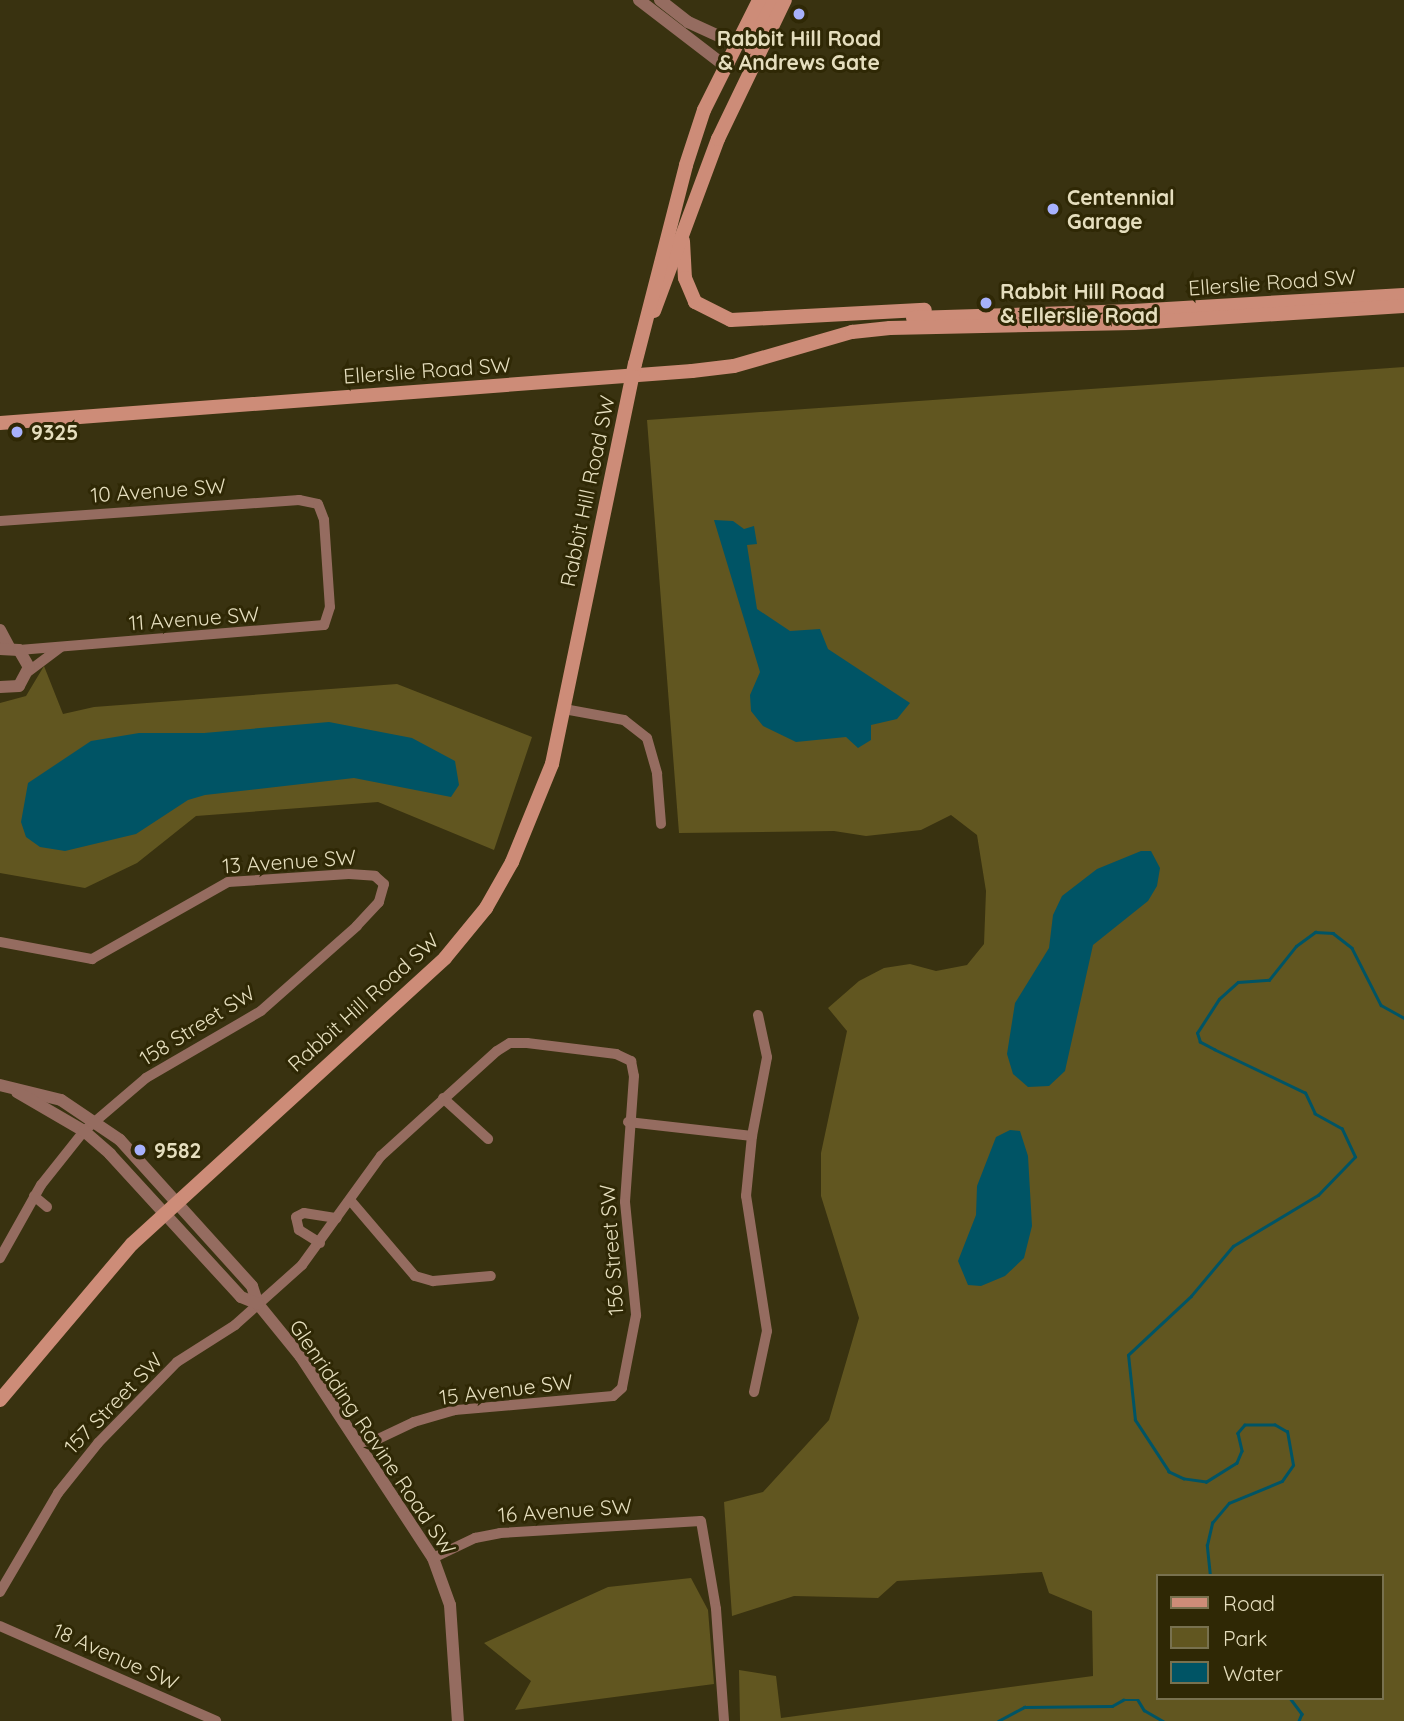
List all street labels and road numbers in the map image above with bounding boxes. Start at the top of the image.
street label: Ellerslie Road SW [1187,264,1357,300]
street label: Ellerslie Road SW [342,352,512,388]
street label: Rabbit Hill Road SW [554,393,620,589]
street label: 10 Avenue SW [89,473,227,507]
street label: 11 Avenue SW [128,601,260,635]
street label: 13 Avenue SW [221,844,357,878]
street label: Rabbit Hill Road SW [282,928,444,1076]
street label: 158 Street SW [135,979,259,1071]
street label: 156 Street SW [594,1184,628,1316]
street label: Glenridding Ravine Road SW [285,1314,461,1560]
street label: 157 Street SW [58,1347,168,1459]
street label: 15 Avenue SW [438,1368,574,1410]
street label: 16 Avenue SW [497,1493,633,1527]
street label: 18 Avenue SW [49,1617,183,1695]

